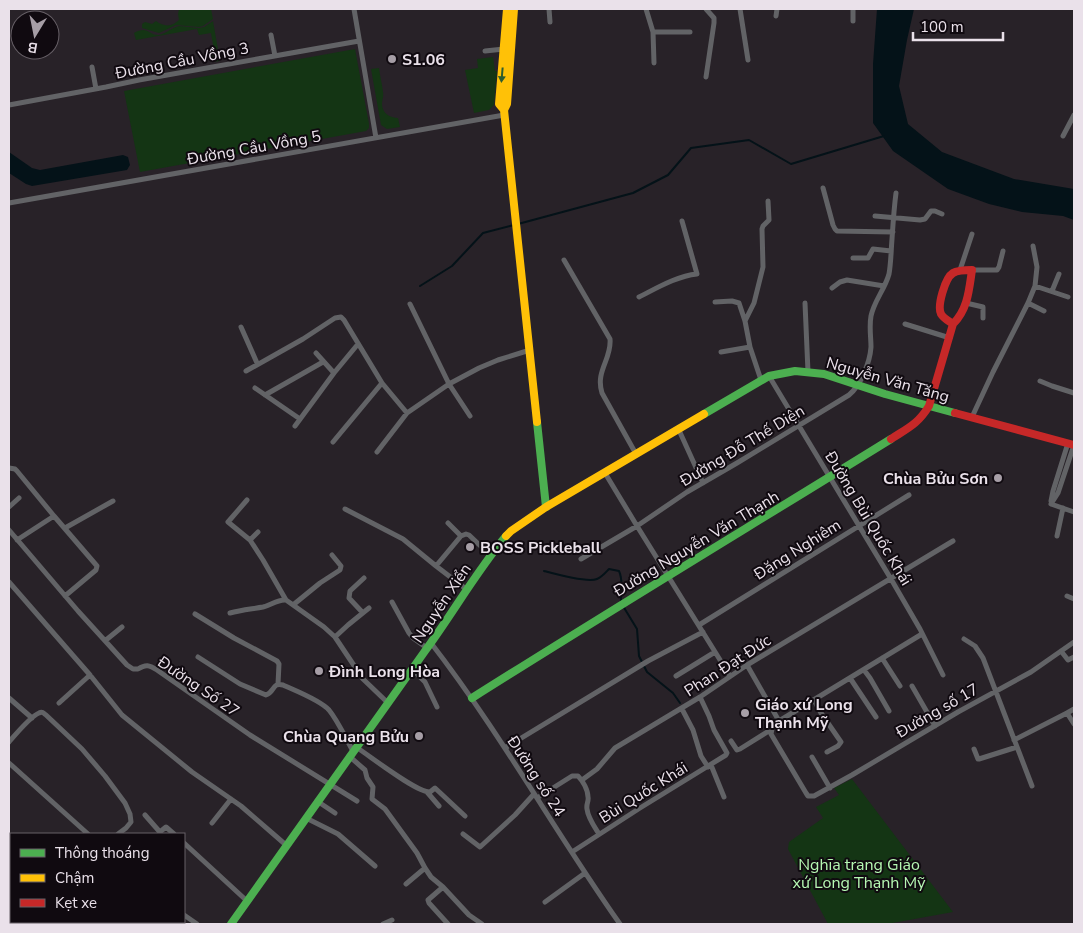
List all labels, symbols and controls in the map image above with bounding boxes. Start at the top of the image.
north arrow [10,10,60,60]
scale bar [913,10,1003,42]
text: 100 m [920,17,964,37]
text: B [26,37,39,58]
street label: Đường Cầu Vồng 3 [113,37,251,85]
place label: S1.06 [402,49,445,71]
marker: S1.06 [386,53,398,65]
one-way arrow [497,67,505,83]
street label: Đường Cầu Vồng 5 [185,125,323,171]
street label: Nguyễn Văn Tăng [824,352,952,408]
street label: Đường Đỗ Thế Diện [675,400,809,492]
street label: Đường Bùi Quốc Khái [819,446,917,590]
place label: Chùa Bửu Sơn [883,468,988,490]
marker: Chùa Bửu Sơn [992,472,1004,484]
street label: Đường Nguyễn Văn Thạnh [609,486,783,603]
street label: Đặng Nghiêm [749,514,845,586]
place label: BOSS Pickleball [480,537,601,559]
marker: BOSS Pickleball [464,541,476,553]
street label: Nguyễn Xiển [407,559,477,648]
street label: Phan Đạt Đức [680,629,776,702]
street label: Đường Số 27 [152,651,244,722]
place label: Đình Long Hòa [328,661,440,683]
marker: Đình Long Hòa [313,665,325,677]
street label: Đường số 17 [891,678,983,744]
place label: Giáo xứ Long Thạnh Mỹ [755,694,853,734]
marker: Giáo xứ Long Thạnh Mỹ [739,707,751,719]
place label: Chùa Quang Bửu [283,726,409,748]
marker: Chùa Quang Bửu [413,730,425,742]
street label: Đường số 24 [501,731,571,822]
street label: Bùi Quốc Khái [595,757,692,829]
legend [10,833,185,923]
text: Thông thoáng [55,843,149,863]
park label: Nghĩa trang Giáo xứ Long Thạnh Mỹ [793,854,926,894]
text: Chậm [55,868,94,888]
text: Kẹt xe [55,893,97,913]

